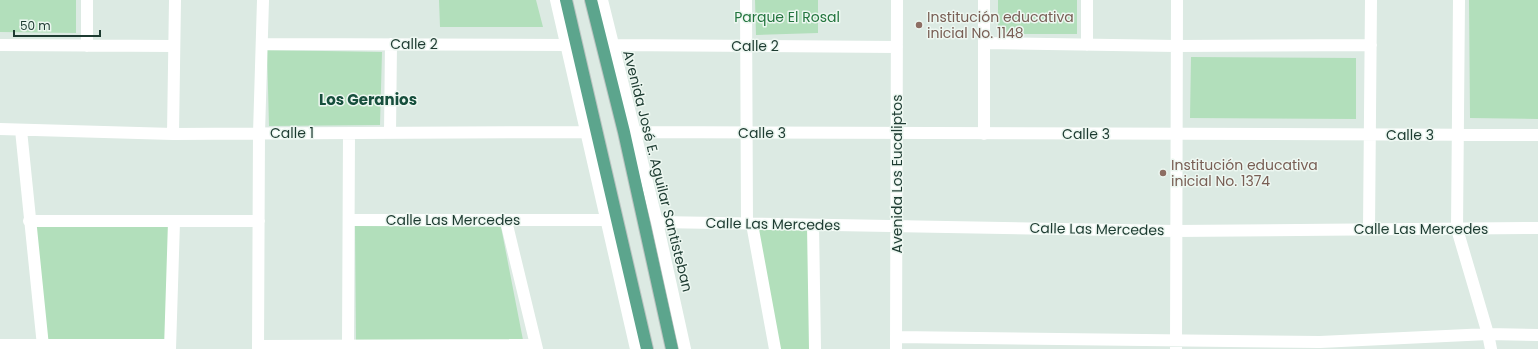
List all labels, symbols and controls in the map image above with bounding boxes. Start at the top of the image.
park label: Parque El Rosal [734,7,840,27]
place label: Institución educativa inicial No. 1148 [927,7,1074,43]
scale bar [14,12,100,38]
text: 50 m [20,17,51,34]
marker: Institución educativa inicial No. 1148 [914,20,924,30]
street label: Calle 2 [390,34,438,54]
street label: Calle 2 [731,36,779,56]
street label: Avenida José E. Aguilar Santisteban [618,48,698,294]
district label: Los Geranios [319,89,417,110]
street label: Avenida Los Eucaliptos [887,95,907,253]
street label: Calle 1 [270,123,314,143]
street label: Calle 3 [738,123,786,143]
street label: Calle 3 [1062,124,1110,144]
street label: Calle 3 [1386,125,1434,145]
place label: Institución educativa inicial No. 1374 [1171,155,1318,191]
marker: Institución educativa inicial No. 1374 [1158,168,1168,178]
street label: Calle Las Mercedes [386,210,520,230]
street label: Calle Las Mercedes [705,213,841,235]
street label: Calle Las Mercedes [1029,218,1165,240]
street label: Calle Las Mercedes [1354,219,1488,239]

